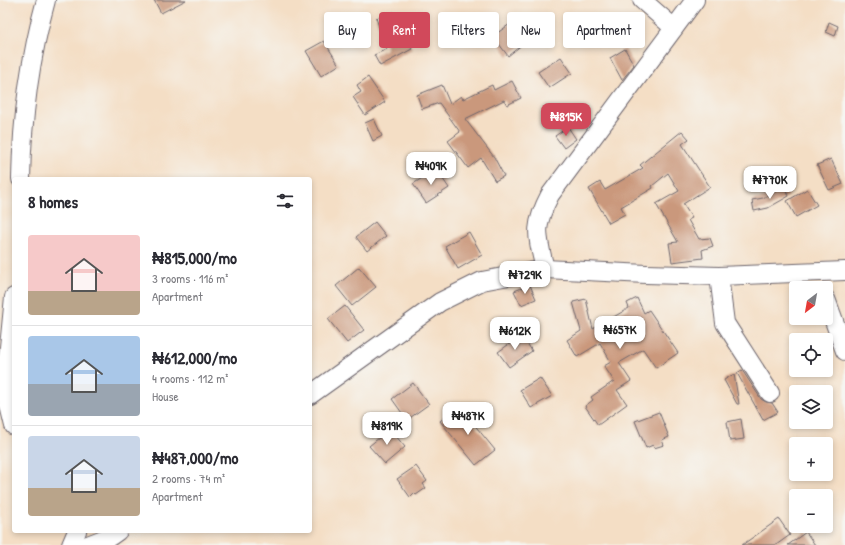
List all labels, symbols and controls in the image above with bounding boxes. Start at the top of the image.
chip: Buy [324,12,371,48]
chip: Rent [379,12,430,48]
chip: Filters [438,12,499,48]
chip: New [507,12,555,48]
chip: Apartment [563,12,645,48]
pin: ₦815K [538,103,594,137]
text: ₦815K [550,107,582,125]
pin: ₦409K [403,152,459,186]
text: ₦409K [415,156,447,174]
pin: ₦770K [742,166,798,200]
text: ₦770K [753,170,787,188]
text: 8 homes [28,190,78,213]
icon: filters [274,190,296,212]
text: ₦815,000/mo [152,246,237,269]
icon: home [60,251,108,299]
pin: ₦729K [497,261,553,295]
text: ₦729K [508,265,542,283]
text: 3 rooms · 116 m² [152,269,228,287]
north arrow [789,281,833,325]
map controls [789,281,833,533]
text: Apartment [152,287,203,305]
pin: ₦657K [592,316,648,350]
pin: ₦612K [487,317,543,351]
text: ₦657K [603,320,637,338]
text: ₦612K [499,321,531,339]
button: locate [789,333,833,377]
text: ₦612,000/mo [152,346,237,369]
icon: home [60,352,108,400]
text: 4 rooms · 112 m² [152,369,228,387]
button: layers [789,385,833,429]
text: House [152,387,179,405]
pin: ₦487K [440,402,496,436]
text: ₦487K [451,406,485,424]
pin: ₦819K [359,412,415,446]
text: ₦819K [371,416,403,434]
button: + [789,437,833,481]
text: ₦487,000/mo [152,446,238,469]
icon: home [60,452,108,500]
text: 2 rooms · 74 m² [152,469,225,487]
text: Apartment [152,487,203,505]
button: − [789,489,833,533]

